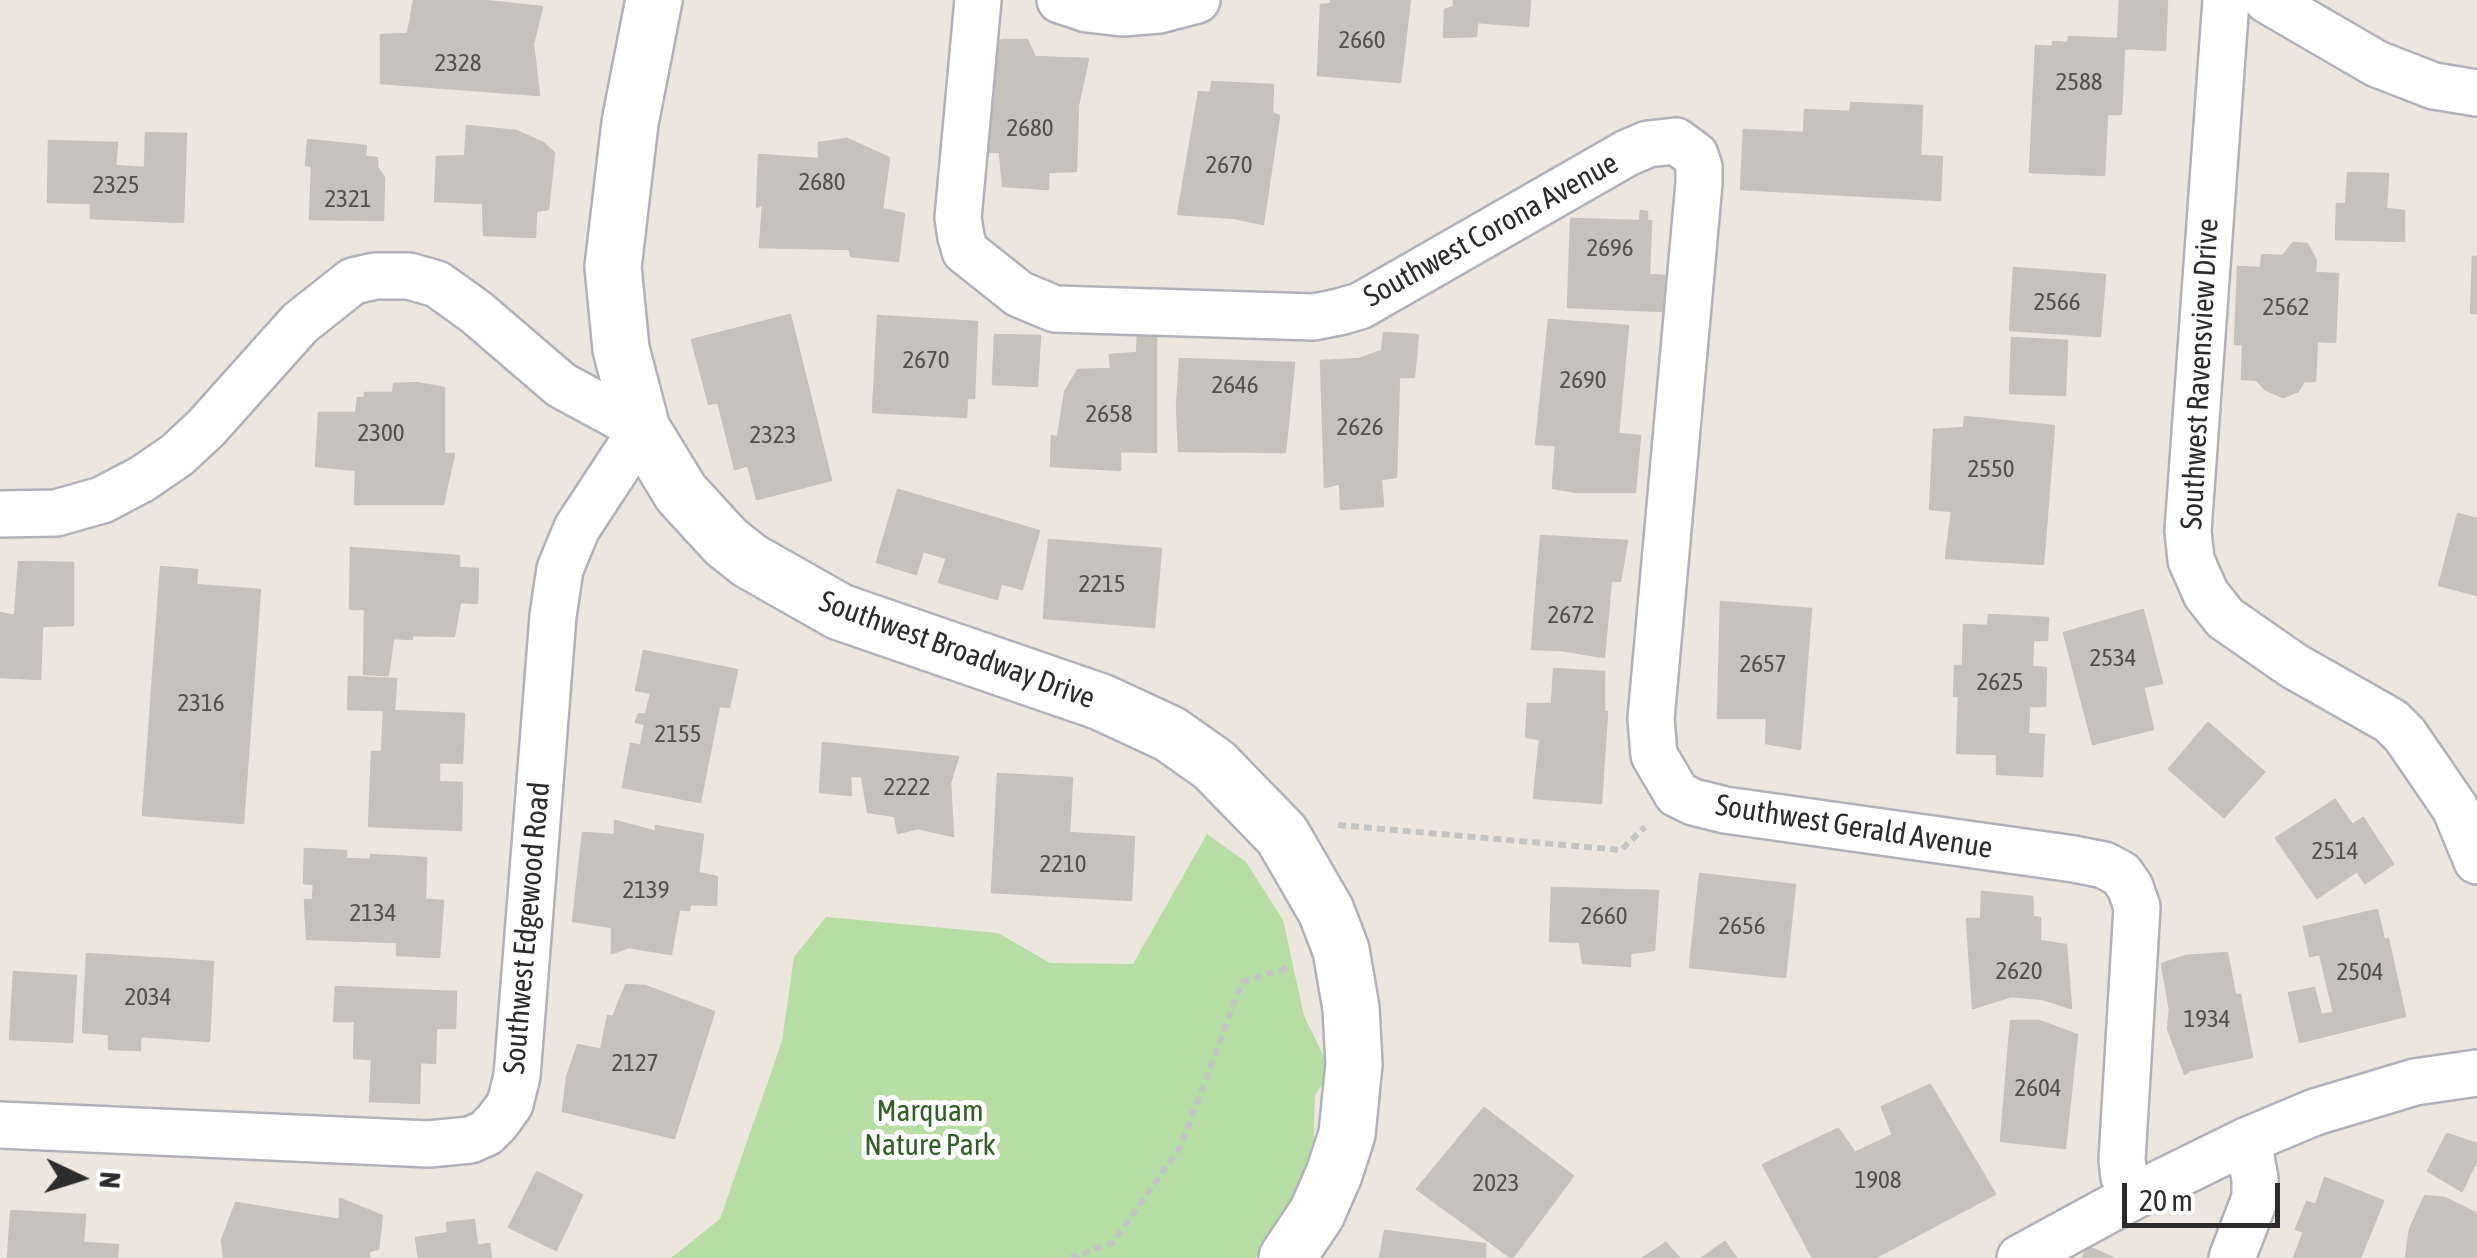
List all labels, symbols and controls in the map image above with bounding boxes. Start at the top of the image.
house number: 2660 [1339,25,1385,55]
house number: 2328 [435,48,481,78]
house number: 2588 [2056,67,2102,97]
house number: 2680 [1007,113,1053,143]
street label: Southwest Corona Avenue [1358,145,1624,315]
house number: 2670 [1206,150,1252,180]
house number: 2680 [799,167,845,197]
house number: 2325 [93,170,139,200]
house number: 2321 [325,184,371,214]
street label: Southwest Ravensview Drive [2174,217,2226,531]
house number: 2696 [1587,233,1633,263]
house number: 2566 [2034,287,2080,317]
house number: 2562 [2263,292,2309,322]
house number: 2670 [903,345,949,375]
house number: 2690 [1560,365,1606,395]
house number: 2646 [1212,370,1258,400]
house number: 2658 [1086,399,1132,429]
house number: 2626 [1337,412,1383,442]
house number: 2300 [358,418,404,448]
house number: 2323 [750,420,796,450]
house number: 2550 [1968,454,2014,484]
house number: 2215 [1079,569,1125,599]
street label: Southwest Broadway Drive [814,583,1100,717]
house number: 2672 [1548,600,1594,630]
house number: 2534 [2090,643,2136,673]
house number: 2657 [1740,649,1786,679]
house number: 2625 [1977,667,2023,697]
house number: 2316 [178,688,224,718]
house number: 2155 [655,719,701,749]
house number: 2222 [884,772,930,802]
street label: Southwest Edgewood Road [496,780,558,1076]
street label: Southwest Gerald Avenue [1713,787,1995,867]
house number: 2514 [2312,836,2358,866]
house number: 2210 [1040,849,1086,879]
house number: 2139 [623,875,669,905]
house number: 2134 [350,898,396,928]
house number: 2660 [1581,901,1627,931]
house number: 2656 [1719,911,1765,941]
house number: 2620 [1996,956,2042,986]
house number: 2504 [2337,957,2383,987]
house number: 2034 [125,982,171,1012]
house number: 1934 [2184,1004,2230,1034]
house number: 2127 [612,1048,658,1078]
house number: 2604 [2015,1073,2061,1103]
park label: Marquam Nature Park [864,1094,996,1164]
north arrow [30,1128,130,1228]
scale bar [2127,1163,2284,1225]
house number: 1908 [1855,1165,1901,1195]
house number: 2023 [1473,1168,1519,1198]
text: N [93,1171,126,1189]
text: 20 m [2139,1183,2193,1217]

